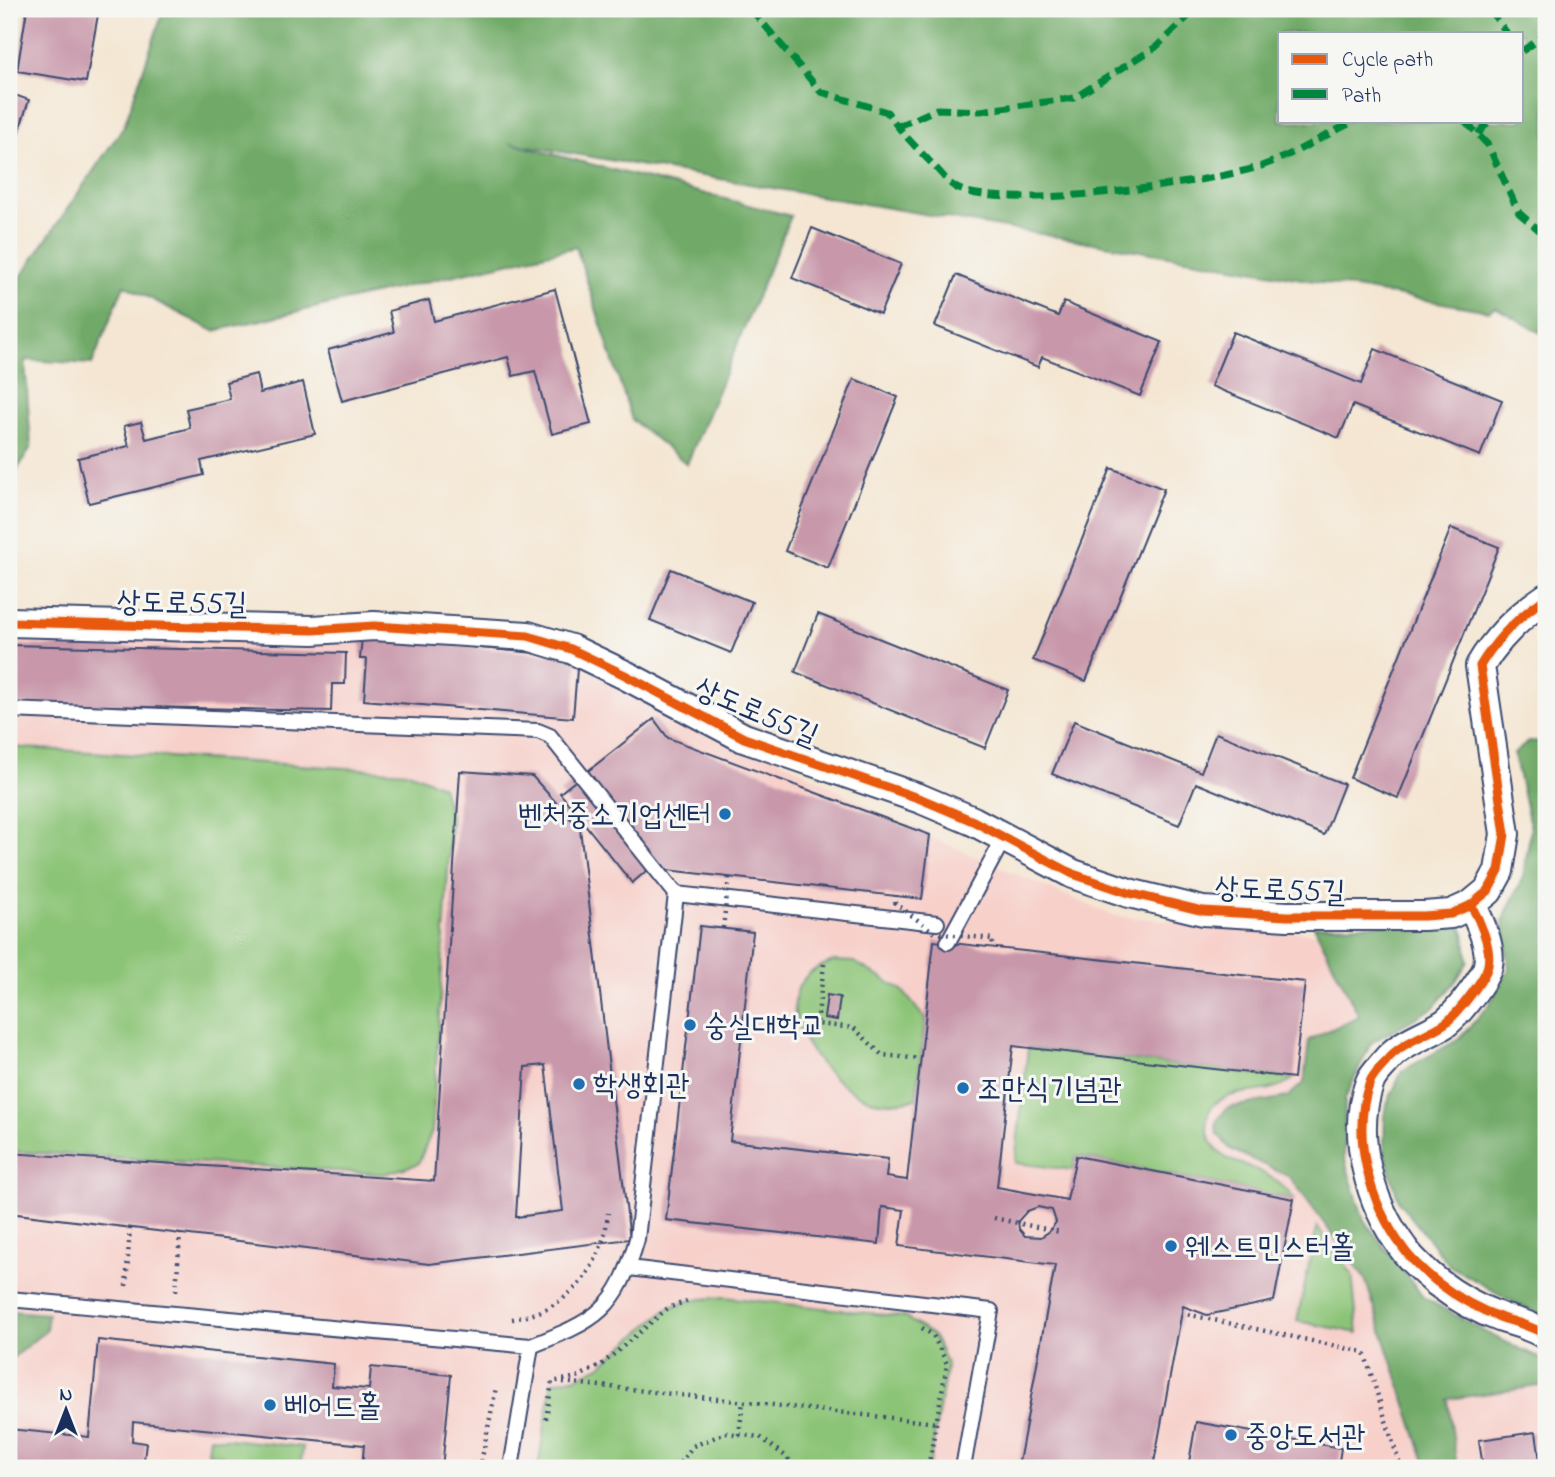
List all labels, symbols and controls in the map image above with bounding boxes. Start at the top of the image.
legend [1278,32,1524,122]
text: Cycle path [1342,46,1433,78]
text: Path [1342,82,1381,112]
street label: 상도로55길 [116,582,248,628]
street label: 상도로55길 [687,668,825,760]
place label: 벤처중소기업센터 [518,795,711,839]
marker: 벤처중소기업센터 [717,806,733,822]
street label: 상도로55길 [1214,868,1346,916]
place label: 숭실대학교 [704,1006,825,1050]
marker: 숭실대학교 [682,1017,698,1033]
place label: 학생회관 [593,1065,690,1109]
place label: 조만식기념관 [977,1069,1122,1113]
marker: 학생회관 [571,1076,587,1092]
marker: 조만식기념관 [955,1080,971,1096]
place label: 웨스트민스터홀 [1185,1227,1354,1271]
marker: 웨스트민스터홀 [1163,1238,1179,1254]
north arrow [32,1376,102,1446]
text: N [60,1382,73,1409]
place label: 베어드홀 [284,1386,381,1430]
marker: 베어드홀 [262,1397,278,1413]
place label: 중앙도서관 [1245,1416,1366,1460]
marker: 중앙도서관 [1223,1427,1239,1443]

